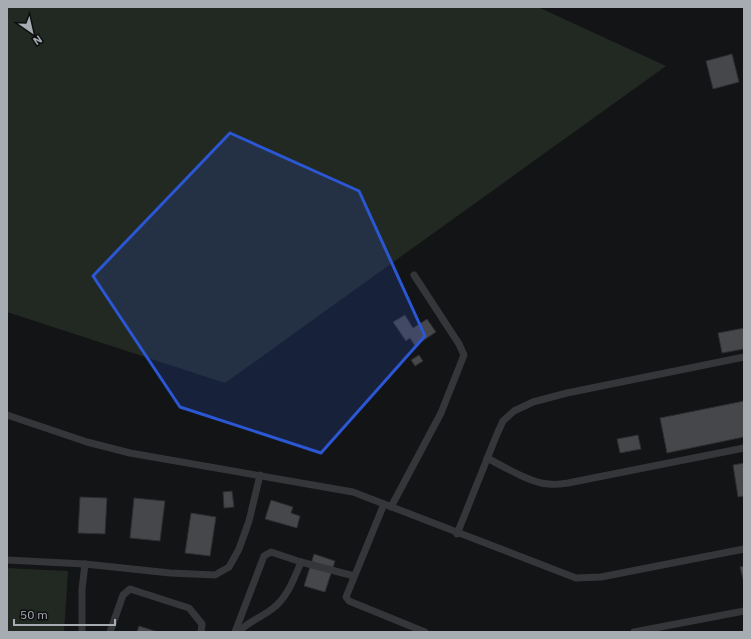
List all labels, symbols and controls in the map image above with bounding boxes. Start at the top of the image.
north arrow [12,12,52,52]
text: N [30,32,45,48]
scale bar [14,601,115,627]
text: 50 m [20,607,48,622]

